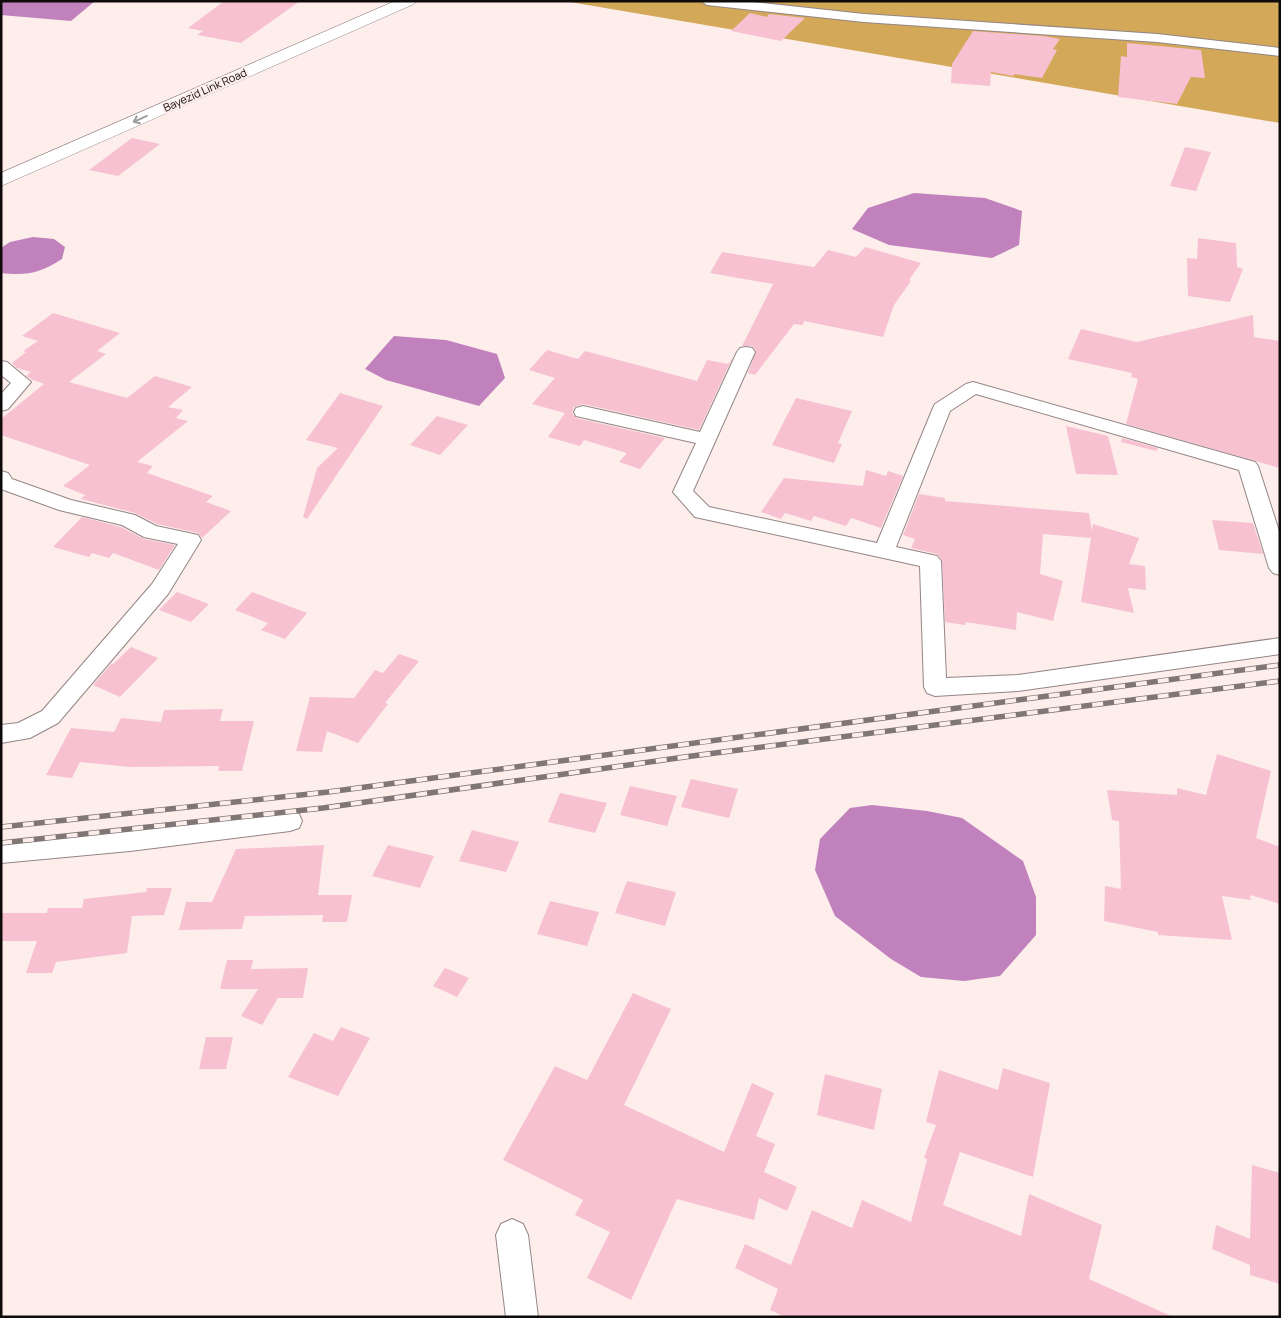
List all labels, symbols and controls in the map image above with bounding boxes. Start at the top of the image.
street label: Bayezid Link Road [161,64,249,115]
one-way arrow [133,114,148,124]

